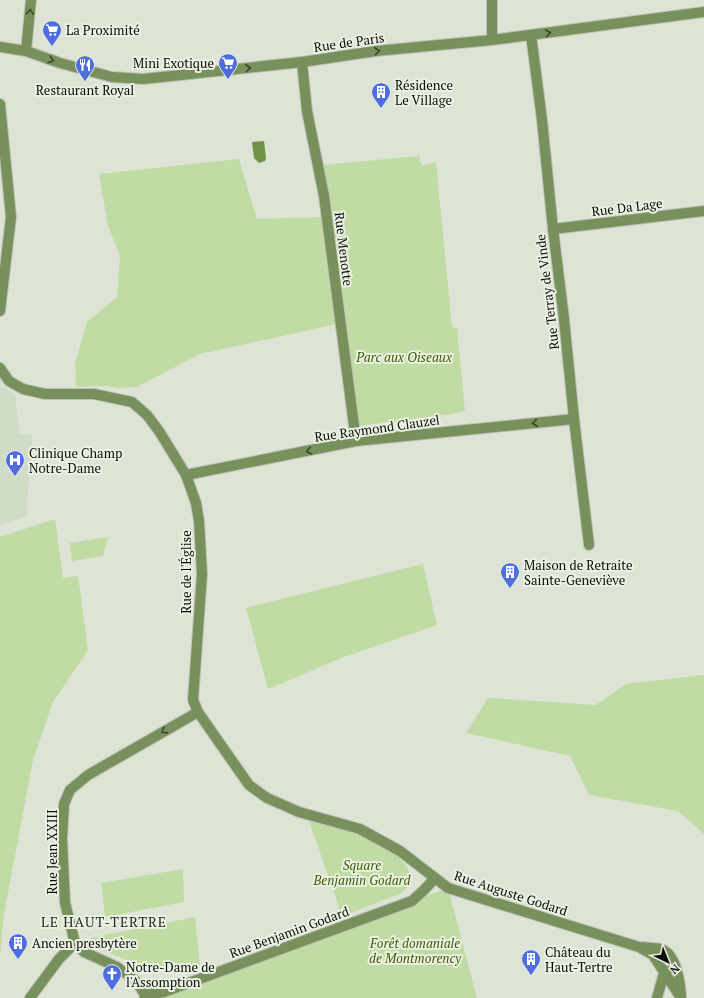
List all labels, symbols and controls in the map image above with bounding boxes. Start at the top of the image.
one-way arrow [25,8,34,15]
supermarket icon: La Proximité [41,19,63,47]
place label: La Proximité [66,21,140,39]
street label: Rue de Paris [312,28,386,56]
one-way arrow [545,29,551,38]
one-way arrow [374,47,380,56]
supermarket icon: Mini Exotique [217,52,239,80]
restaurant icon: Restaurant Royal [74,54,96,82]
place label: Mini Exotique [133,54,214,72]
one-way arrow [48,55,55,64]
one-way arrow [245,64,251,73]
place label: Résidence Le Village [395,76,453,109]
place label: Restaurant Royal [36,81,134,99]
building icon: Résidence Le Village [370,81,392,109]
street label: Rue Da Lage [590,194,664,220]
street label: Rue Menotte [331,211,357,287]
street label: Rue Terray de Vinde [531,233,563,351]
park label: Parc aux Oiseaux [355,348,453,366]
street label: Rue Raymond Clauzel [313,410,441,446]
one-way arrow [532,418,538,427]
place label: Clinique Champ Notre-Dame [29,444,122,477]
one-way arrow [306,446,312,454]
hospital icon: Clinique Champ Notre-Dame [4,449,26,477]
street label: Rue de l'Église [177,530,195,614]
place label: Maison de Retraite Sainte-Geneviève [524,556,633,589]
building icon: Maison de Retraite Sainte-Geneviève [499,561,521,589]
one-way arrow [161,727,168,734]
street label: Rue Jean XXIII [43,809,61,895]
park label: Square Benjamin Godard [312,856,412,889]
street label: Rue Auguste Godard [452,866,570,920]
street label: Rue Benjamin Godard [227,902,351,962]
district label: LE HAUT-TERTRE [41,912,167,931]
building icon: Ancien presbytère [7,932,29,960]
place label: Ancien presbytère [32,934,137,952]
park label: Forêt domaniale de Montmorency [369,934,462,967]
north arrow [648,942,688,982]
place label: Château du Haut-Tertre [545,943,613,976]
building icon: Château du Haut-Tertre [520,948,542,976]
place label: Notre-Dame de l'Assomption [126,958,215,991]
text: N [667,961,683,978]
church icon: Notre-Dame de l'Assomption [101,963,123,991]

